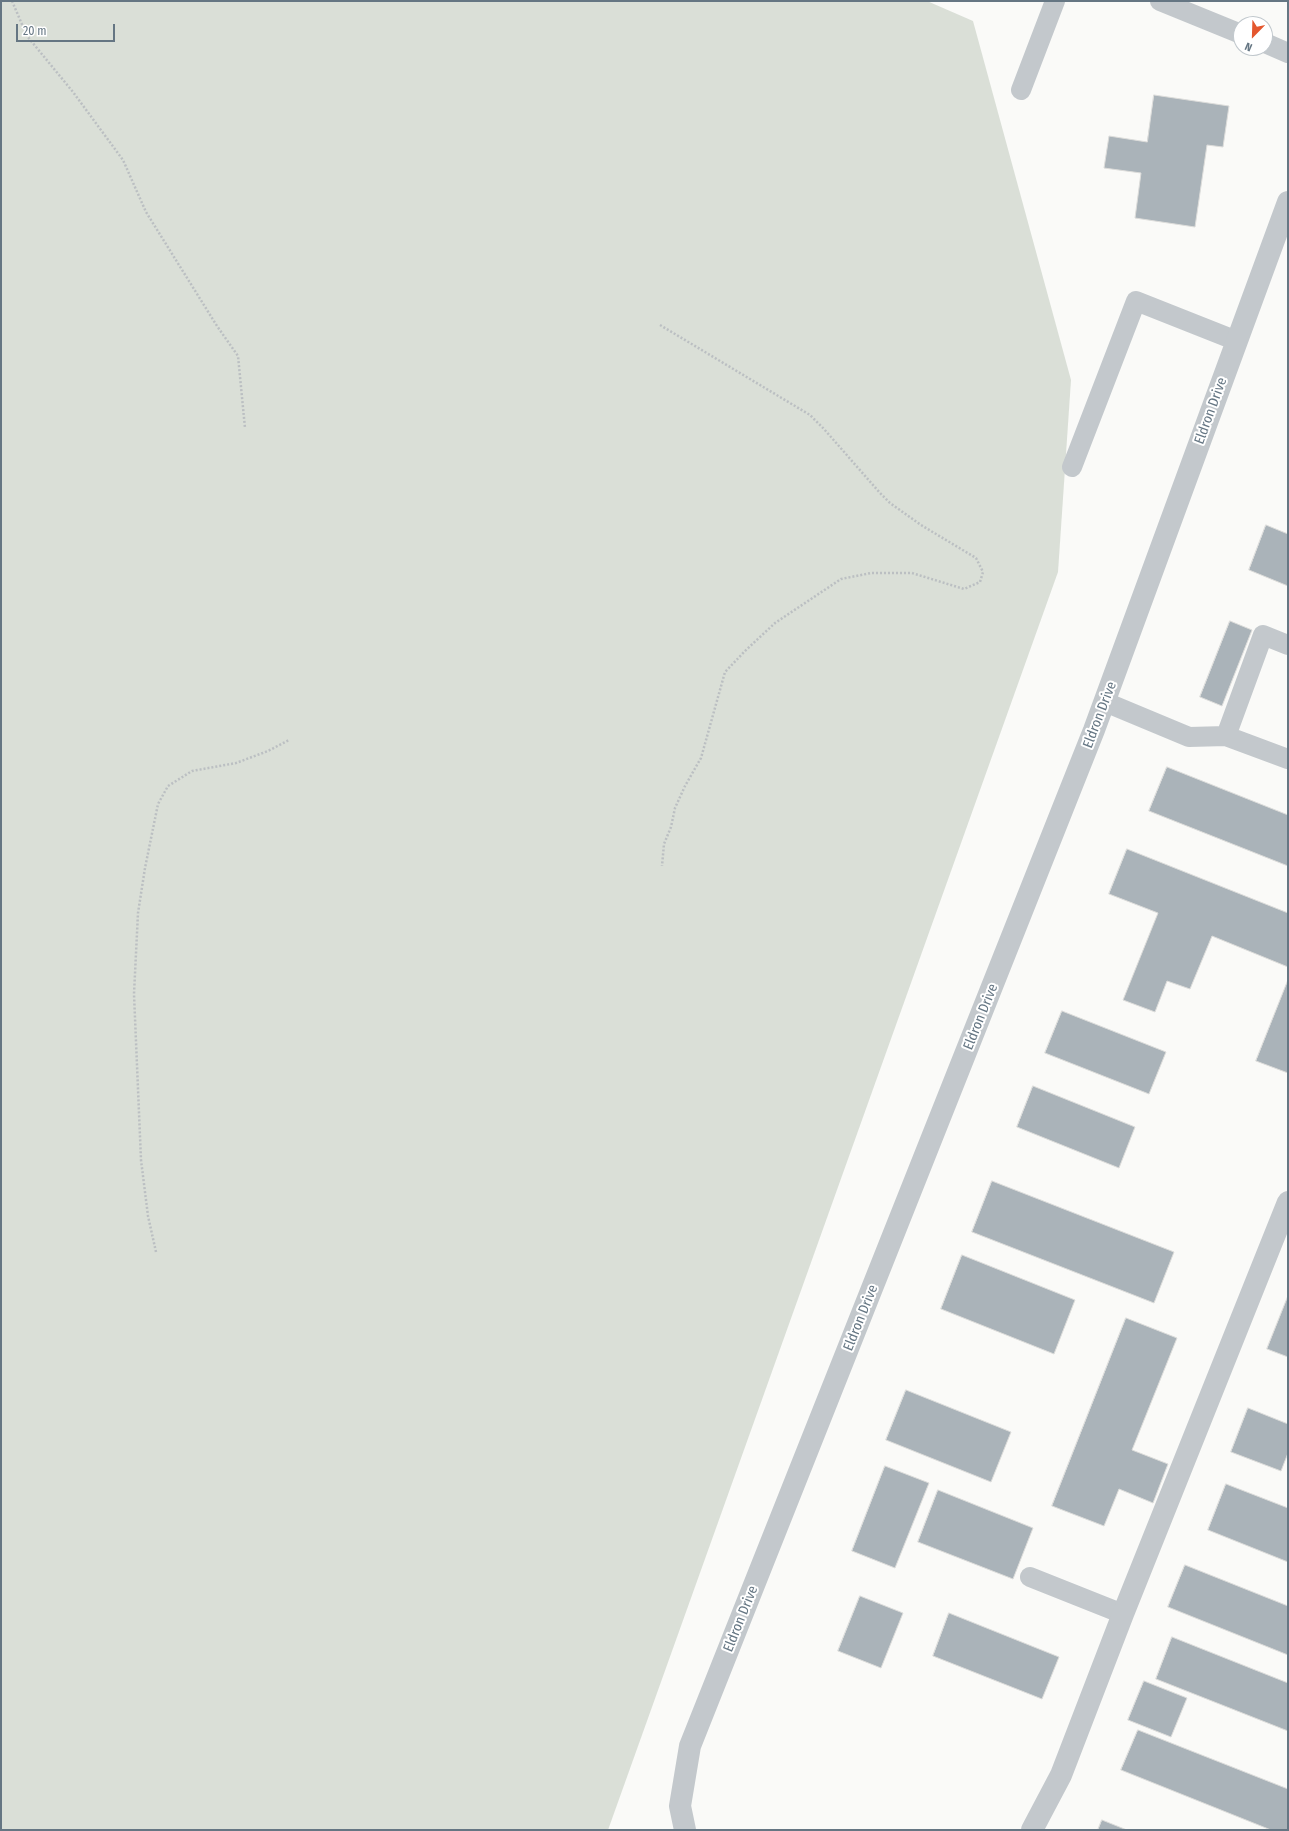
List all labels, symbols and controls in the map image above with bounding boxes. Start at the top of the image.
scale bar [18,16,117,42]
north arrow [1233,16,1273,56]
text: 20 m [23,24,47,38]
text: N [1243,39,1254,54]
street label: Eldron Drive [1191,375,1231,447]
street label: Eldron Drive [1080,679,1120,751]
street label: Eldron Drive [960,982,1002,1052]
street label: Eldron Drive [840,1283,882,1353]
street label: Eldron Drive [720,1584,762,1654]

